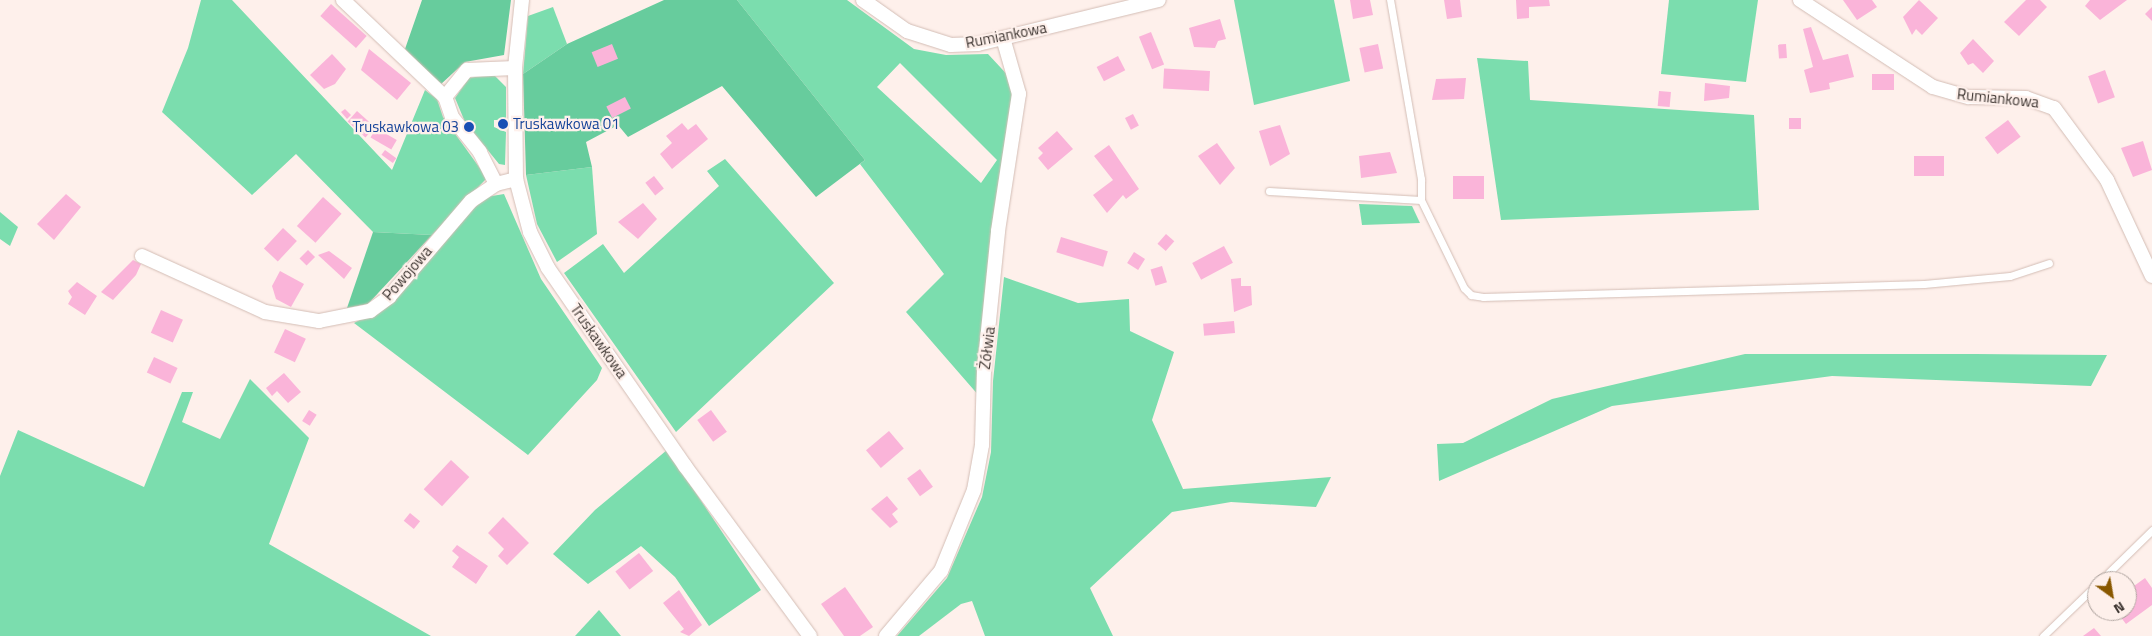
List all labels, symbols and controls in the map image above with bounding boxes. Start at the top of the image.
street label: Rumiankowa [964,18,1048,52]
street label: Rumiankowa [1956,85,2040,111]
place label: Truskawkowa 01 [513,115,620,133]
place label: Truskawkowa 03 [352,118,459,136]
marker: Truskawkowa 01 [497,118,509,130]
marker: Truskawkowa 03 [463,121,475,133]
street label: Powojowa [379,242,435,304]
street label: Truskawkowa [567,300,631,382]
street label: Żółwia [975,326,999,370]
north arrow [2087,571,2137,621]
text: N [2110,597,2129,620]

